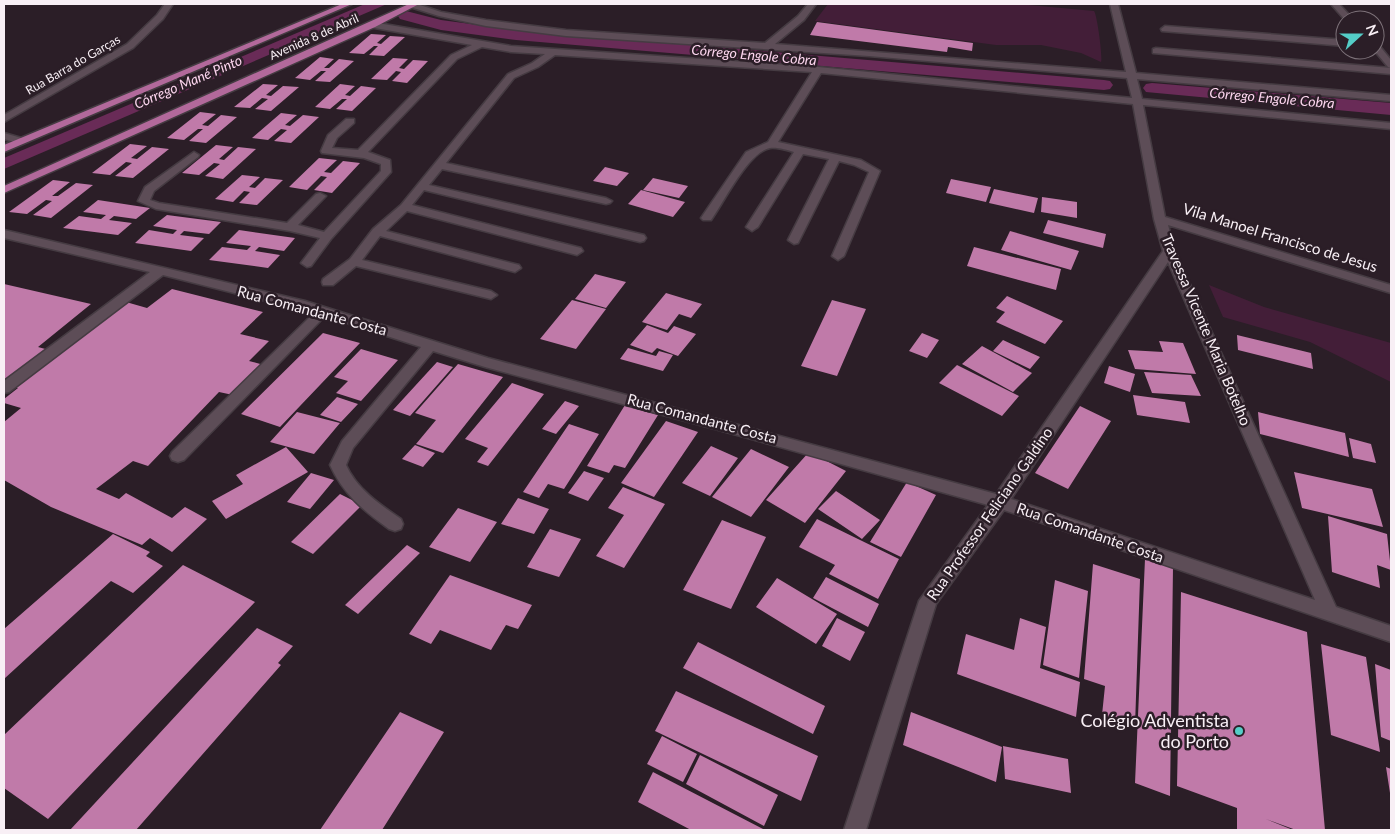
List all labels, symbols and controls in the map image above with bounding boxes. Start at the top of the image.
street label: Avenida 8 de Abril [267,10,361,63]
north arrow [1335,10,1385,60]
text: N [1363,22,1382,38]
street label: Rua Barra do Garças [23,31,123,98]
water label: Córrego Engole Cobra [691,41,817,68]
water label: Córrego Mané Pinto [131,51,244,112]
water label: Córrego Engole Cobra [1209,84,1335,111]
street label: Vila Manoel Francisco de Jesus [1181,199,1380,275]
street label: Travessa Vicente Maria Botelho [1158,231,1255,428]
street label: Rua Comandante Costa [235,281,389,339]
street label: Rua Comandante Costa [625,389,779,447]
street label: Rua Professor Feliciano Galdino [922,423,1056,603]
street label: Rua Comandante Costa [1014,498,1166,566]
place label: Colégio Adventista do Porto [1080,709,1229,752]
marker: Colégio Adventista do Porto [1233,725,1245,737]

